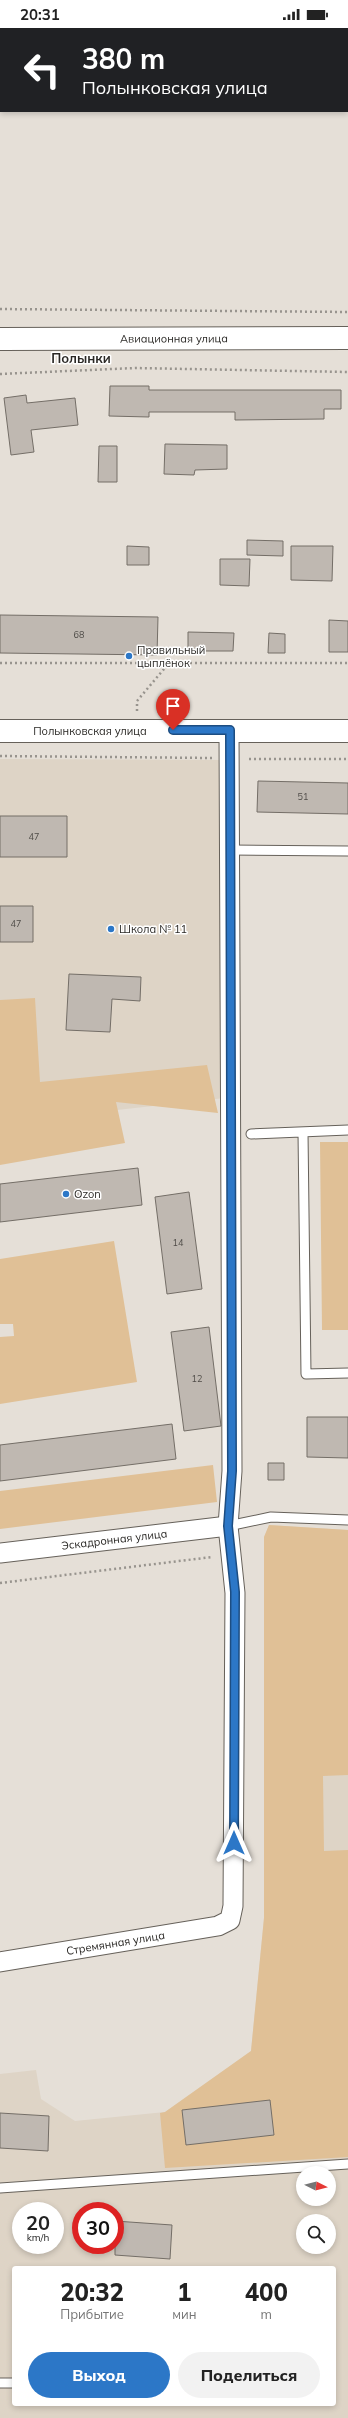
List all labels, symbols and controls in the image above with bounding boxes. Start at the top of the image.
text: 20:31 [20,5,60,24]
text: 380 m [82,41,165,76]
icon: left [16,44,68,96]
text: Полынковская улица [82,76,268,99]
street label: Авиационная улица [120,331,228,346]
district label: Полынки [51,350,111,366]
house number: 68 [74,629,84,640]
place label: Правильный цыплёнок [137,643,205,670]
marker: Правильный цыплёнок [124,651,134,661]
pin [156,689,190,730]
icon: arrive [162,695,184,717]
street label: Полынковская улица [33,724,147,738]
house number: 51 [298,791,308,802]
house number: 47 [29,831,39,842]
house number: 47 [11,918,21,929]
place label: Школа № 11 [119,922,187,936]
marker: Школа № 11 [106,924,116,934]
place label: Ozon [74,1187,101,1201]
marker: Ozon [61,1189,71,1199]
house number: 14 [173,1237,184,1248]
house number: 12 [192,1373,202,1384]
street label: Эскадронная улица [60,1526,168,1553]
position arrow [213,1822,255,1864]
street label: Стремянная улица [65,1928,166,1958]
north arrow [296,2166,336,2206]
map controls [296,2166,336,2254]
speed limit sign: 30 [72,2202,124,2254]
text: 20 [26,2210,50,2235]
button: search [296,2214,336,2254]
text: km/h [27,2231,49,2244]
text: 20:32 [60,2277,124,2307]
text: 1 [177,2277,192,2307]
text: 400 [245,2277,288,2307]
text: Прибытие [60,2306,124,2322]
text: мин [172,2306,196,2322]
text: m [261,2306,272,2322]
button: Выход [28,2352,170,2398]
button: Поделиться [178,2352,320,2398]

